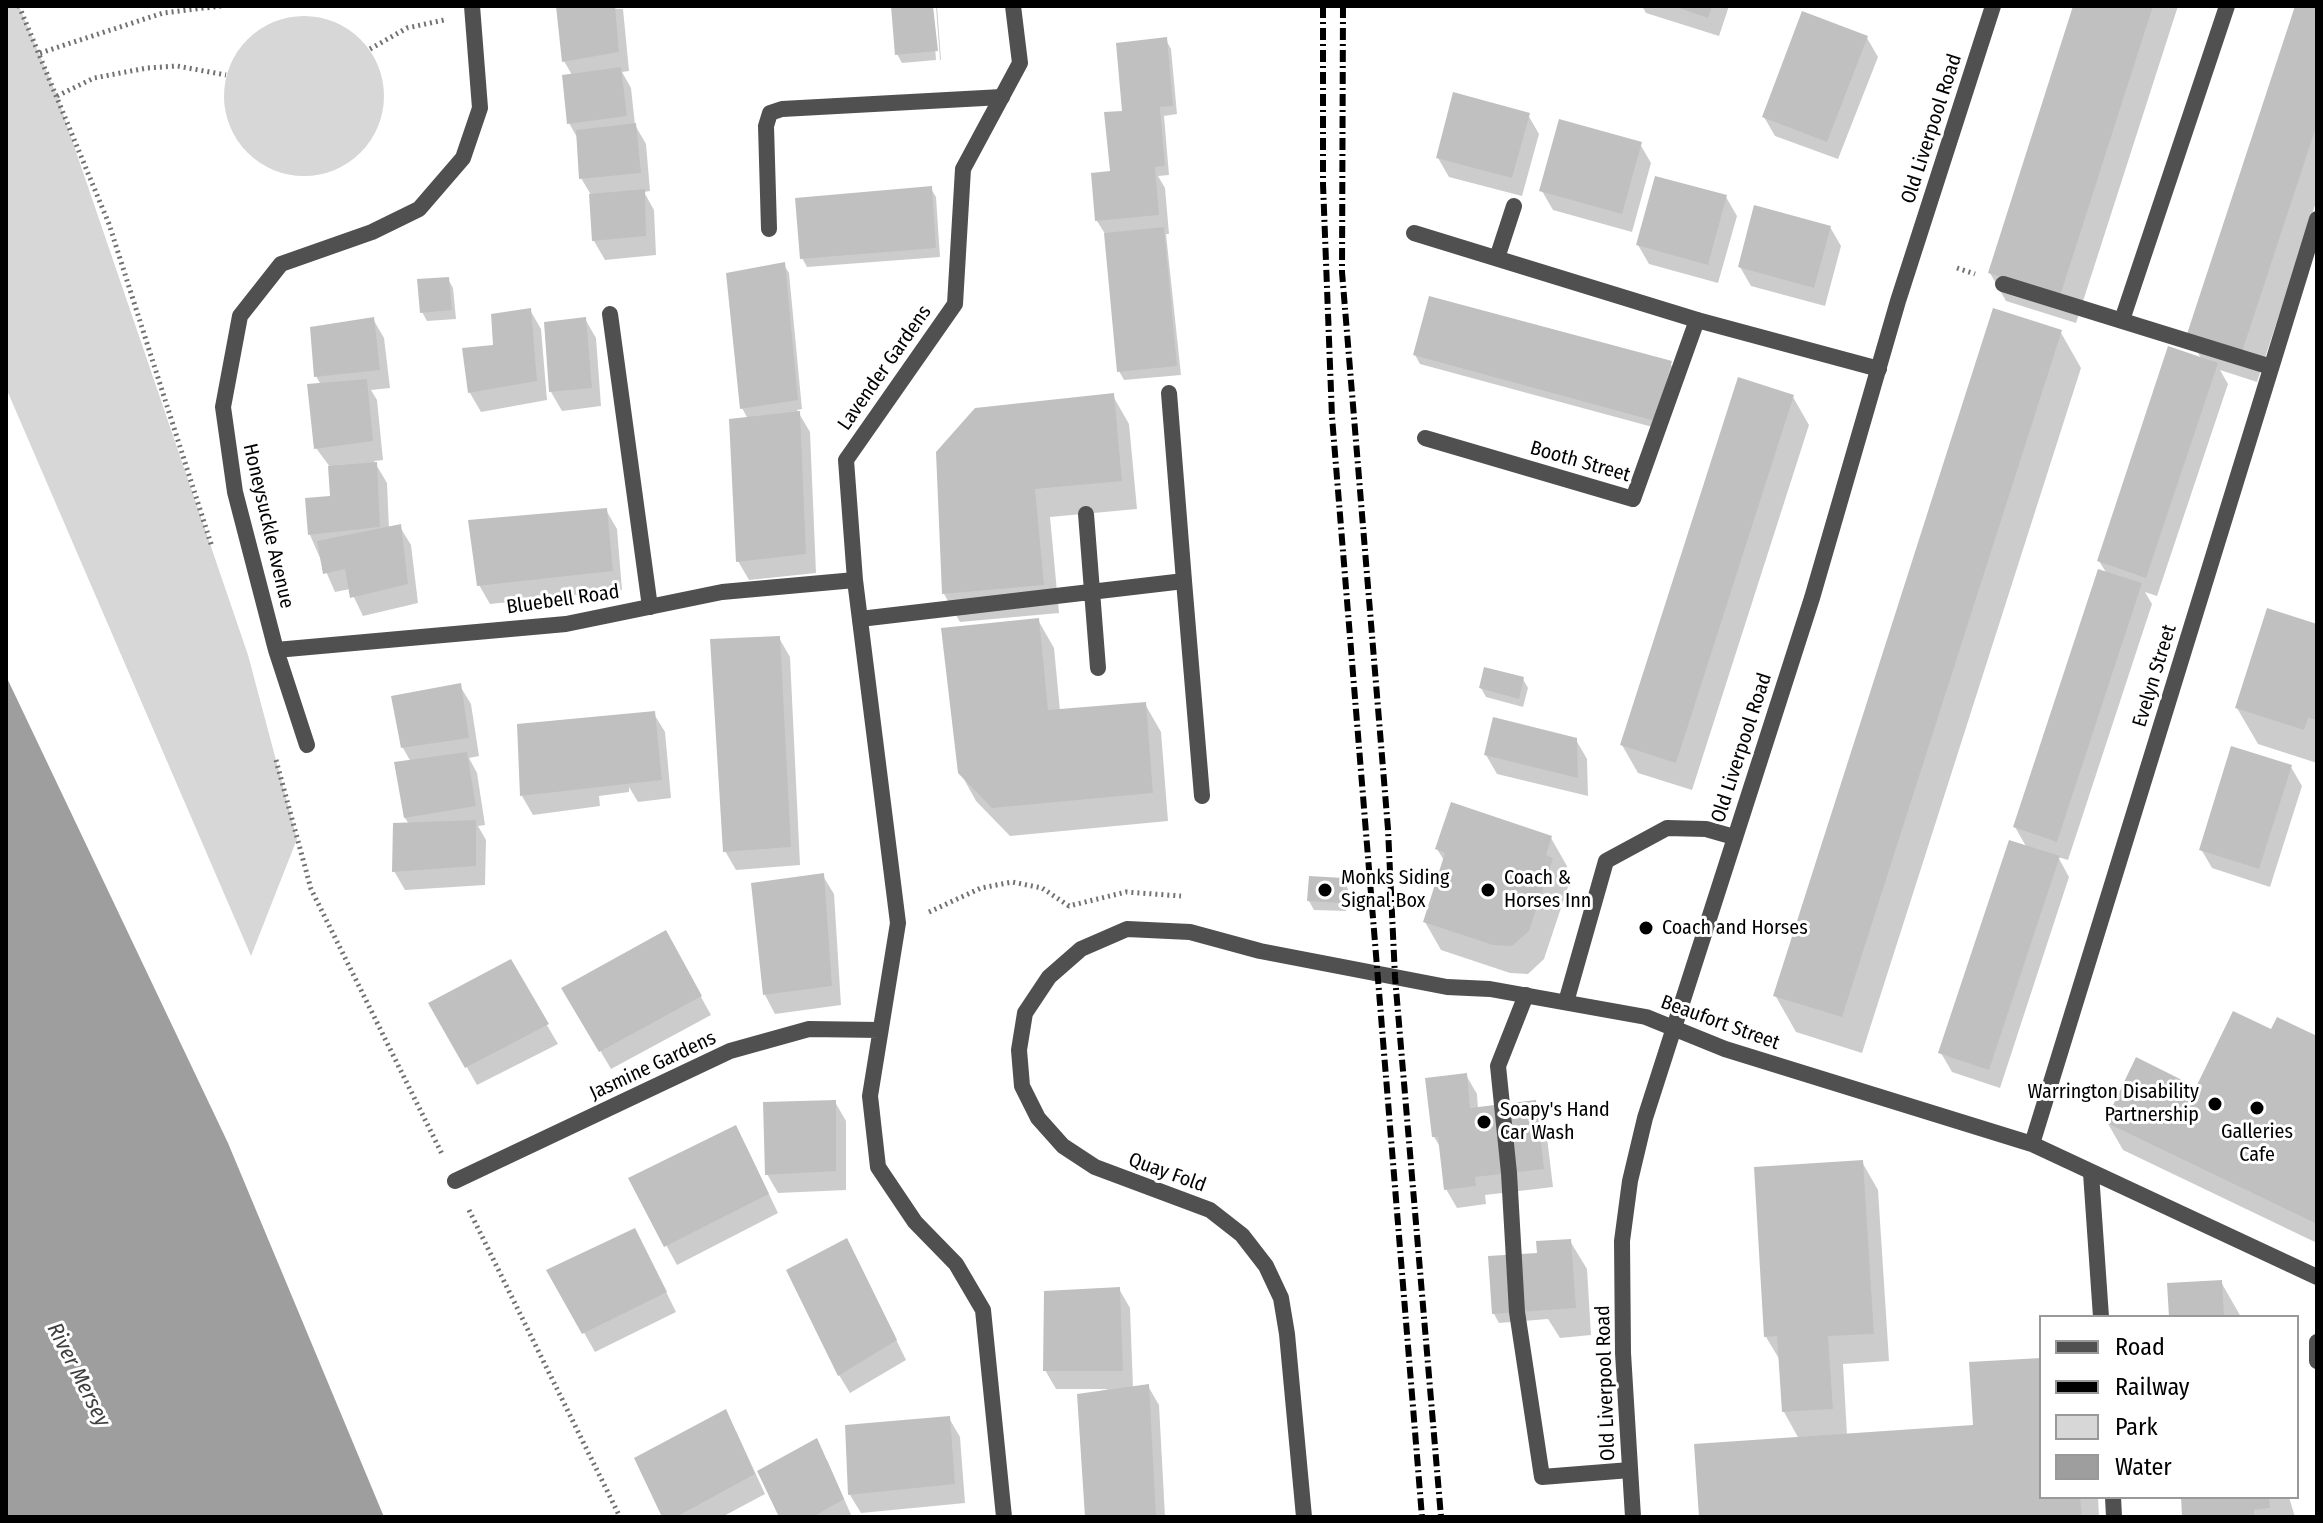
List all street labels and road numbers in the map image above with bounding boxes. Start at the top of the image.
street label: Old Liverpool Road [1897,51,1967,207]
street label: Lavender Gardens [833,301,937,435]
street label: Booth Street [1527,436,1633,488]
street label: Honeysuckle Avenue [237,441,299,611]
street label: Bluebell Road [505,580,621,620]
street label: Evelyn Street [2128,622,2182,730]
street label: Old Liverpool Road [1707,670,1777,826]
street label: Beaufort Street [1657,990,1783,1056]
street label: Jasmine Gardens [586,1026,720,1106]
street label: Quay Fold [1125,1148,1209,1198]
street label: Old Liverpool Road [1591,1305,1621,1461]

